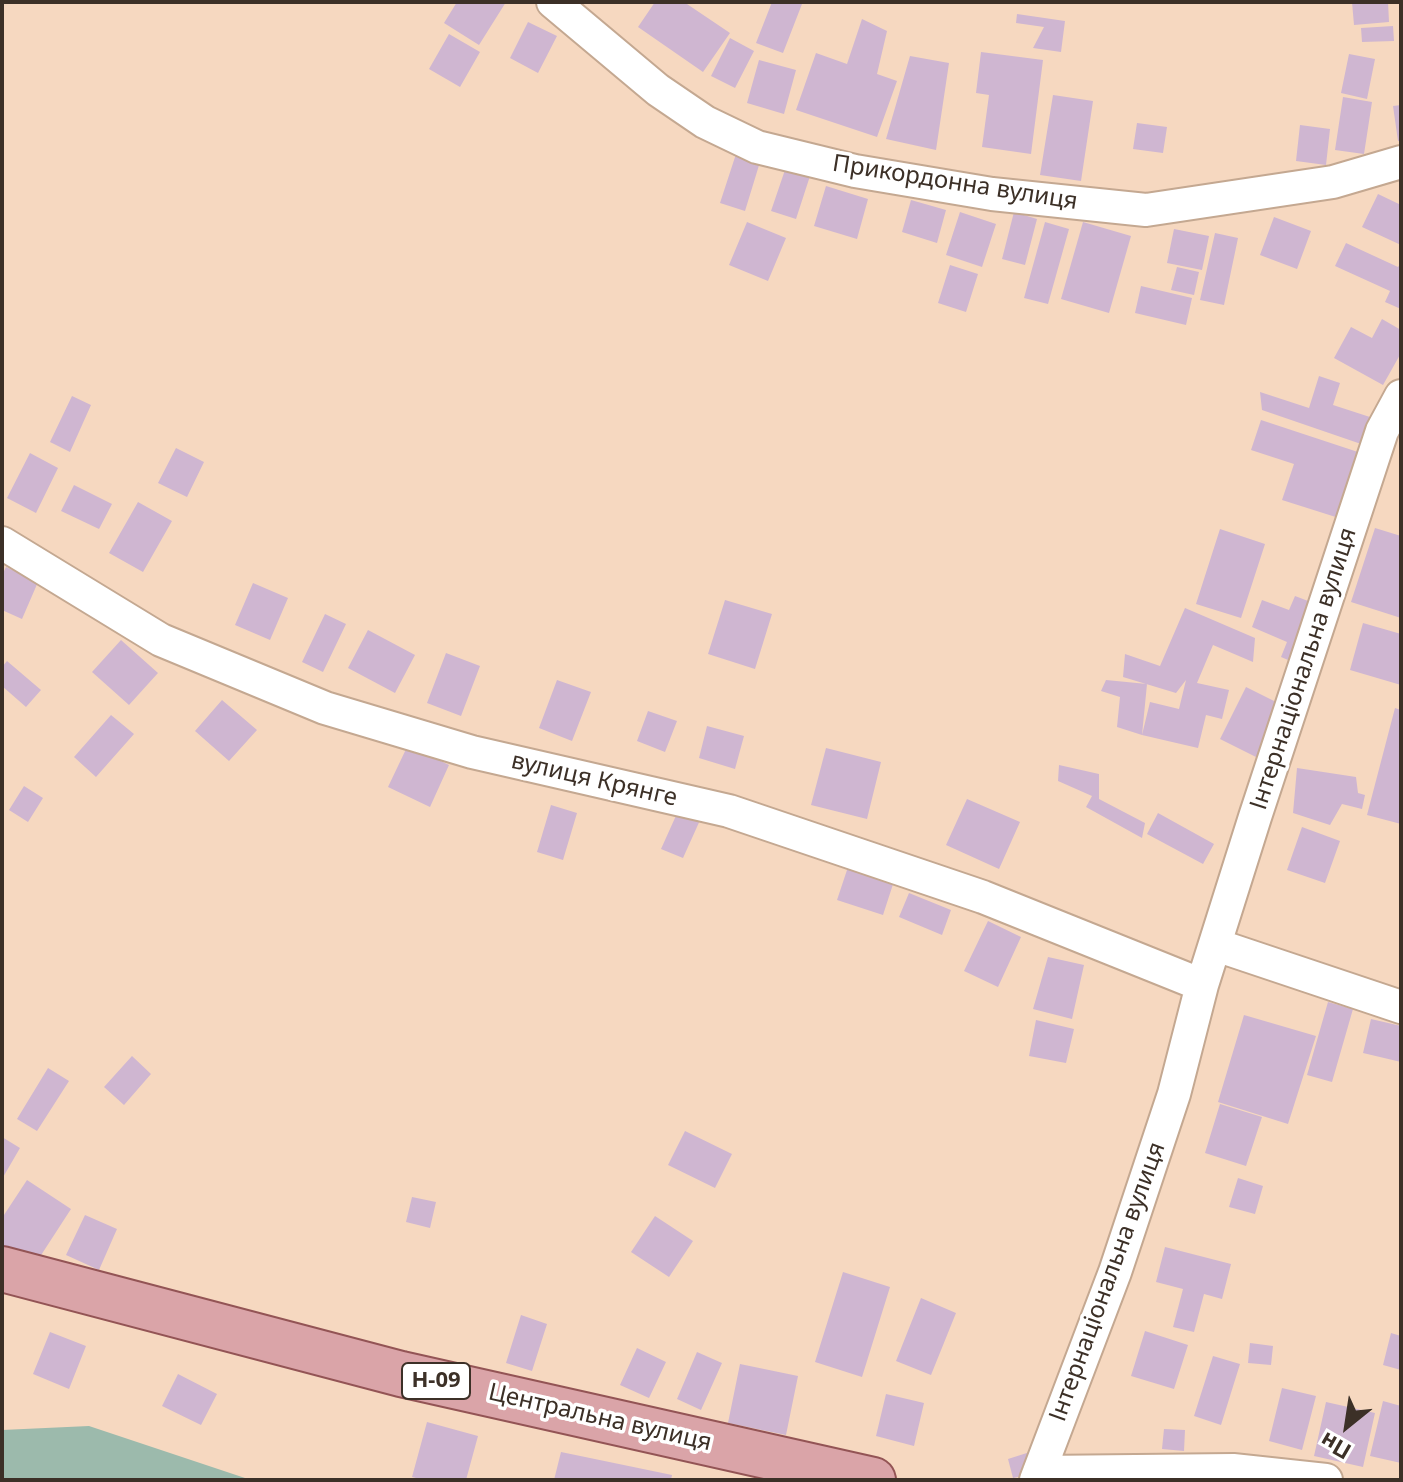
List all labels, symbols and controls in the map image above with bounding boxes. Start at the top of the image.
street label: Прикордонна вулиця [830,149,1080,217]
street label: Інтернаціональна вулиця [1245,524,1363,814]
street label: вулиця Крянге [508,747,680,813]
street label: Інтернаціональна вулиця [1044,1139,1172,1425]
road number: Н-09 [402,1363,470,1399]
street label: Центральна вулиця [486,1378,714,1458]
north arrow [1307,1386,1387,1466]
text: Пн [1314,1426,1356,1468]

